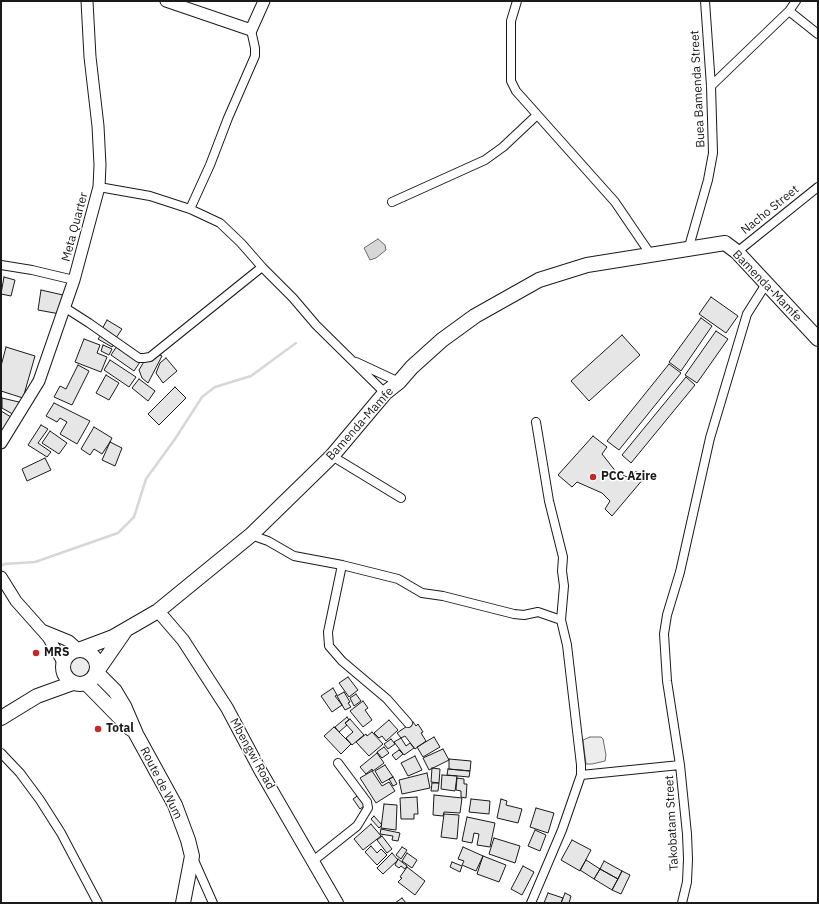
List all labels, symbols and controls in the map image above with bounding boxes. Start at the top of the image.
street label: Buea Bamenda Street [688,30,708,148]
street label: Nacho Street [738,182,802,238]
street label: Meta Quarter [59,191,91,263]
street label: Bamenda-Mamfe [729,247,805,325]
street label: Bamenda-Mamfe [323,385,397,463]
place label: PCC Azire [601,470,657,484]
marker: PCC Azire [588,472,598,482]
place label: MRS [44,646,69,660]
marker: MRS [31,648,41,658]
street label: Mbengwi Road [227,716,277,792]
place label: Total [106,722,134,736]
marker: Total [93,724,103,734]
street label: Route de Wum [137,745,185,821]
street label: Takobatam Street [662,775,682,871]

